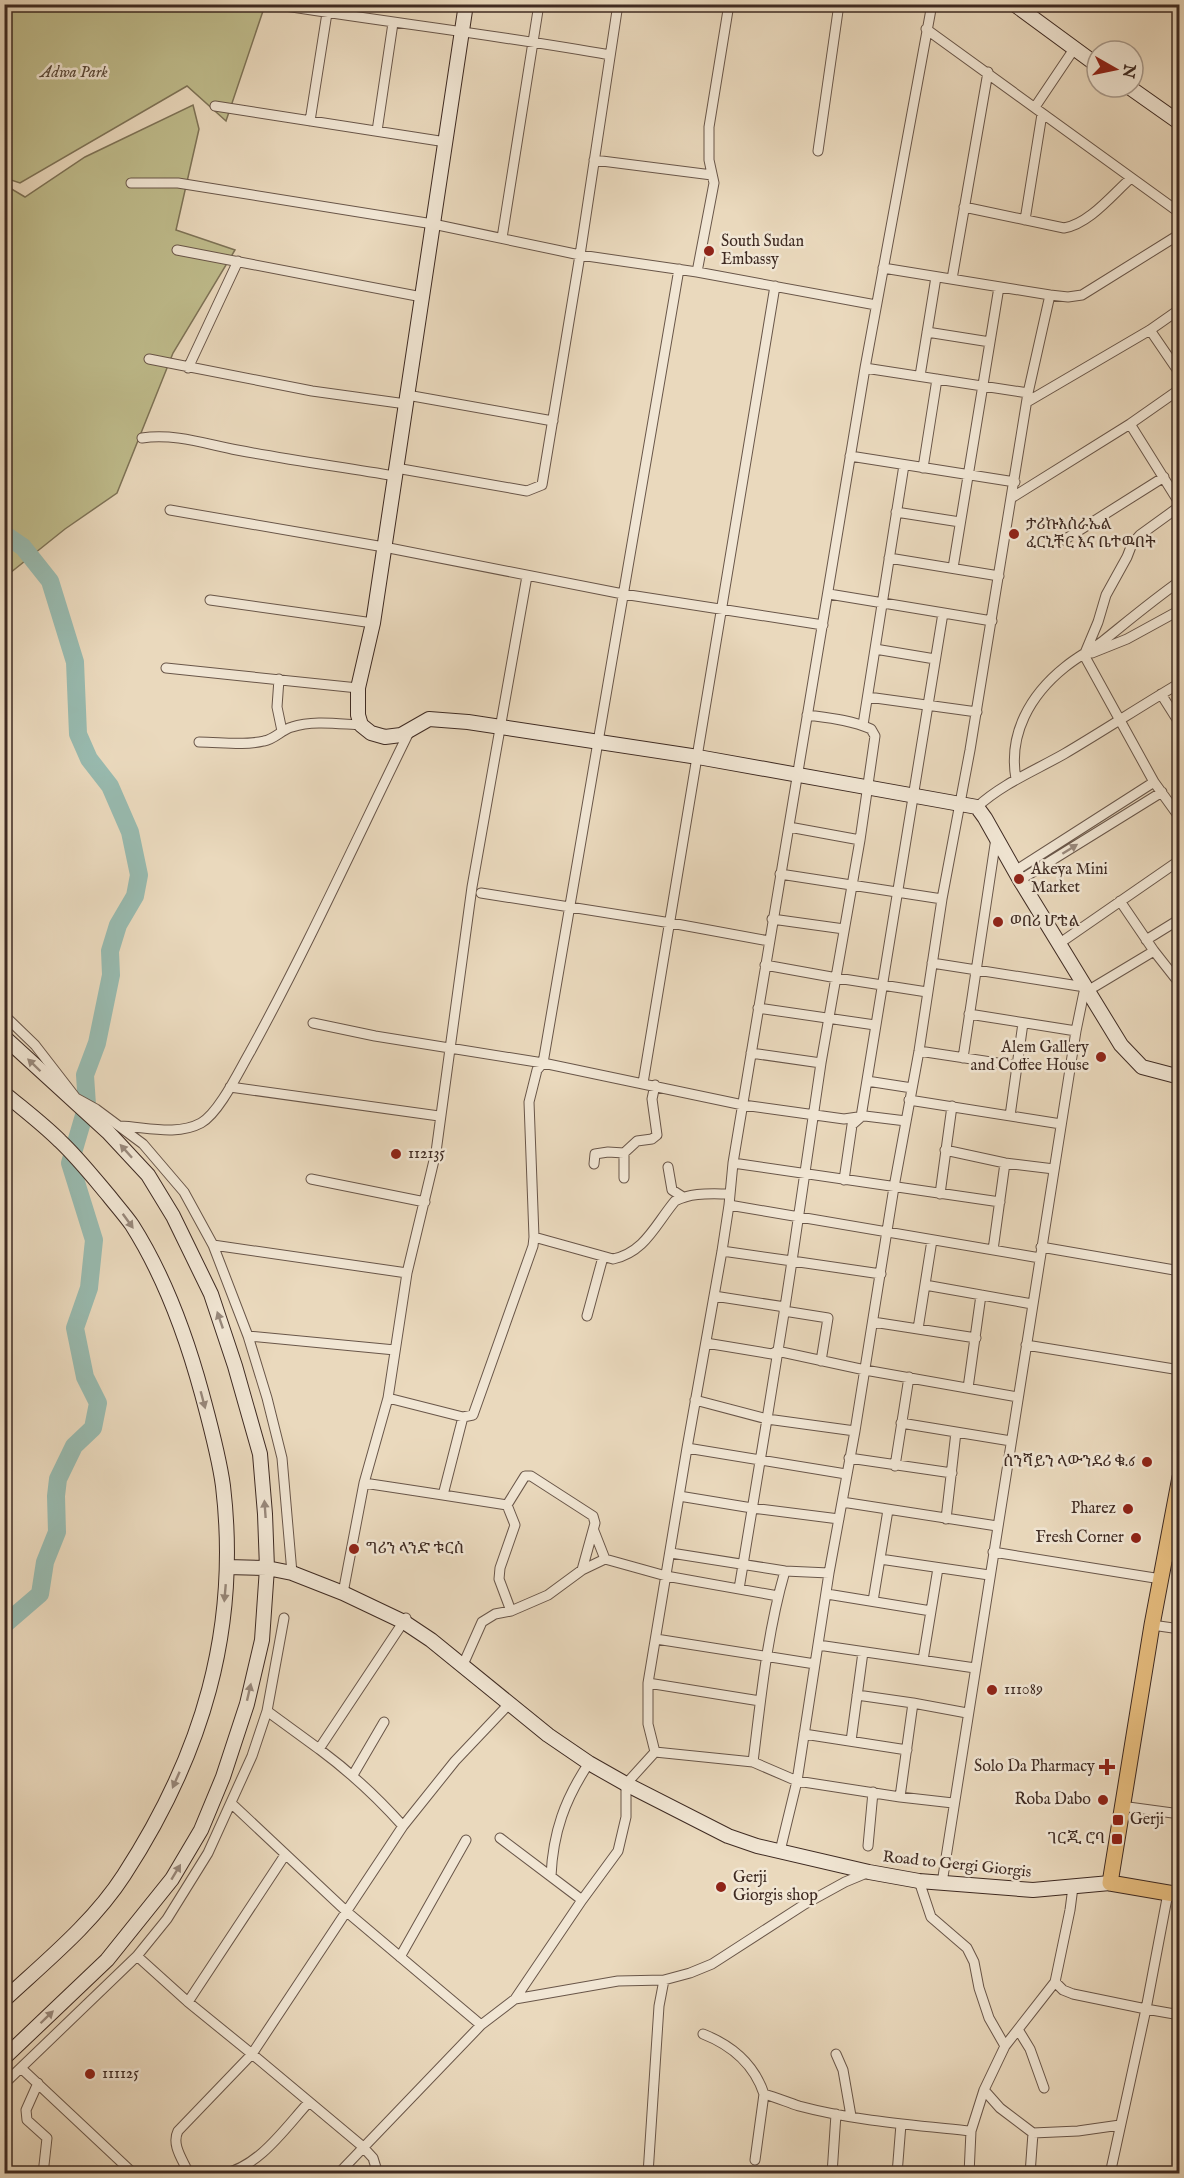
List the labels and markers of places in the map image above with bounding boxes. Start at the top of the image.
place label: South Sudan Embassy [721,232,805,270]
marker: South Sudan Embassy [702,244,716,258]
place label: ታሪኩእስራኤል ፈርኒቸር እና ቤተዉበት [1026,515,1156,553]
marker: ታሪኩእስራኤል ፈርኒቸር እና ቤተዉበት [1007,527,1021,541]
place label: Akeya Mini Market [1030,860,1108,898]
marker: Akeya Mini Market [1012,872,1026,886]
place label: ወበሪ ሆቴል [1010,912,1080,932]
marker: ወበሪ ሆቴል [991,915,1005,929]
place label: Alem Gallery and Coffee House [970,1038,1089,1076]
marker: Alem Gallery and Coffee House [1094,1050,1108,1064]
place label: 112135 [408,1144,445,1164]
marker: 112135 [389,1147,403,1161]
place label: ሰንሻይን ላውንደሪ ቁ.6 [1003,1452,1135,1472]
marker: ሰንሻይን ላውንደሪ ቁ.6 [1140,1455,1154,1469]
place label: Pharez [1071,1499,1116,1519]
marker: Pharez [1121,1502,1135,1516]
place label: Fresh Corner [1036,1528,1124,1548]
marker: Fresh Corner [1129,1531,1143,1545]
place label: ግሪን ላንድ ቱርስ [366,1539,464,1559]
marker: ግሪን ላንድ ቱርስ [347,1542,361,1556]
place label: 111089 [1004,1680,1043,1700]
marker: 111089 [985,1683,999,1697]
place label: Solo Da Pharmacy [974,1757,1095,1777]
marker: Solo Da Pharmacy [1100,1760,1114,1774]
place label: Roba Dabo [1014,1790,1091,1810]
marker: Roba Dabo [1096,1793,1110,1807]
place label: Gerji [1130,1810,1164,1830]
marker: Gerji [1111,1813,1125,1827]
place label: ገርጂ ሮባ [1048,1829,1105,1849]
marker: ገርጂ ሮባ [1110,1832,1124,1846]
place label: Gerji Giorgis shop [733,1868,818,1906]
marker: Gerji Giorgis shop [714,1880,728,1894]
place label: 111125 [102,2064,139,2084]
marker: 111125 [83,2067,97,2081]

